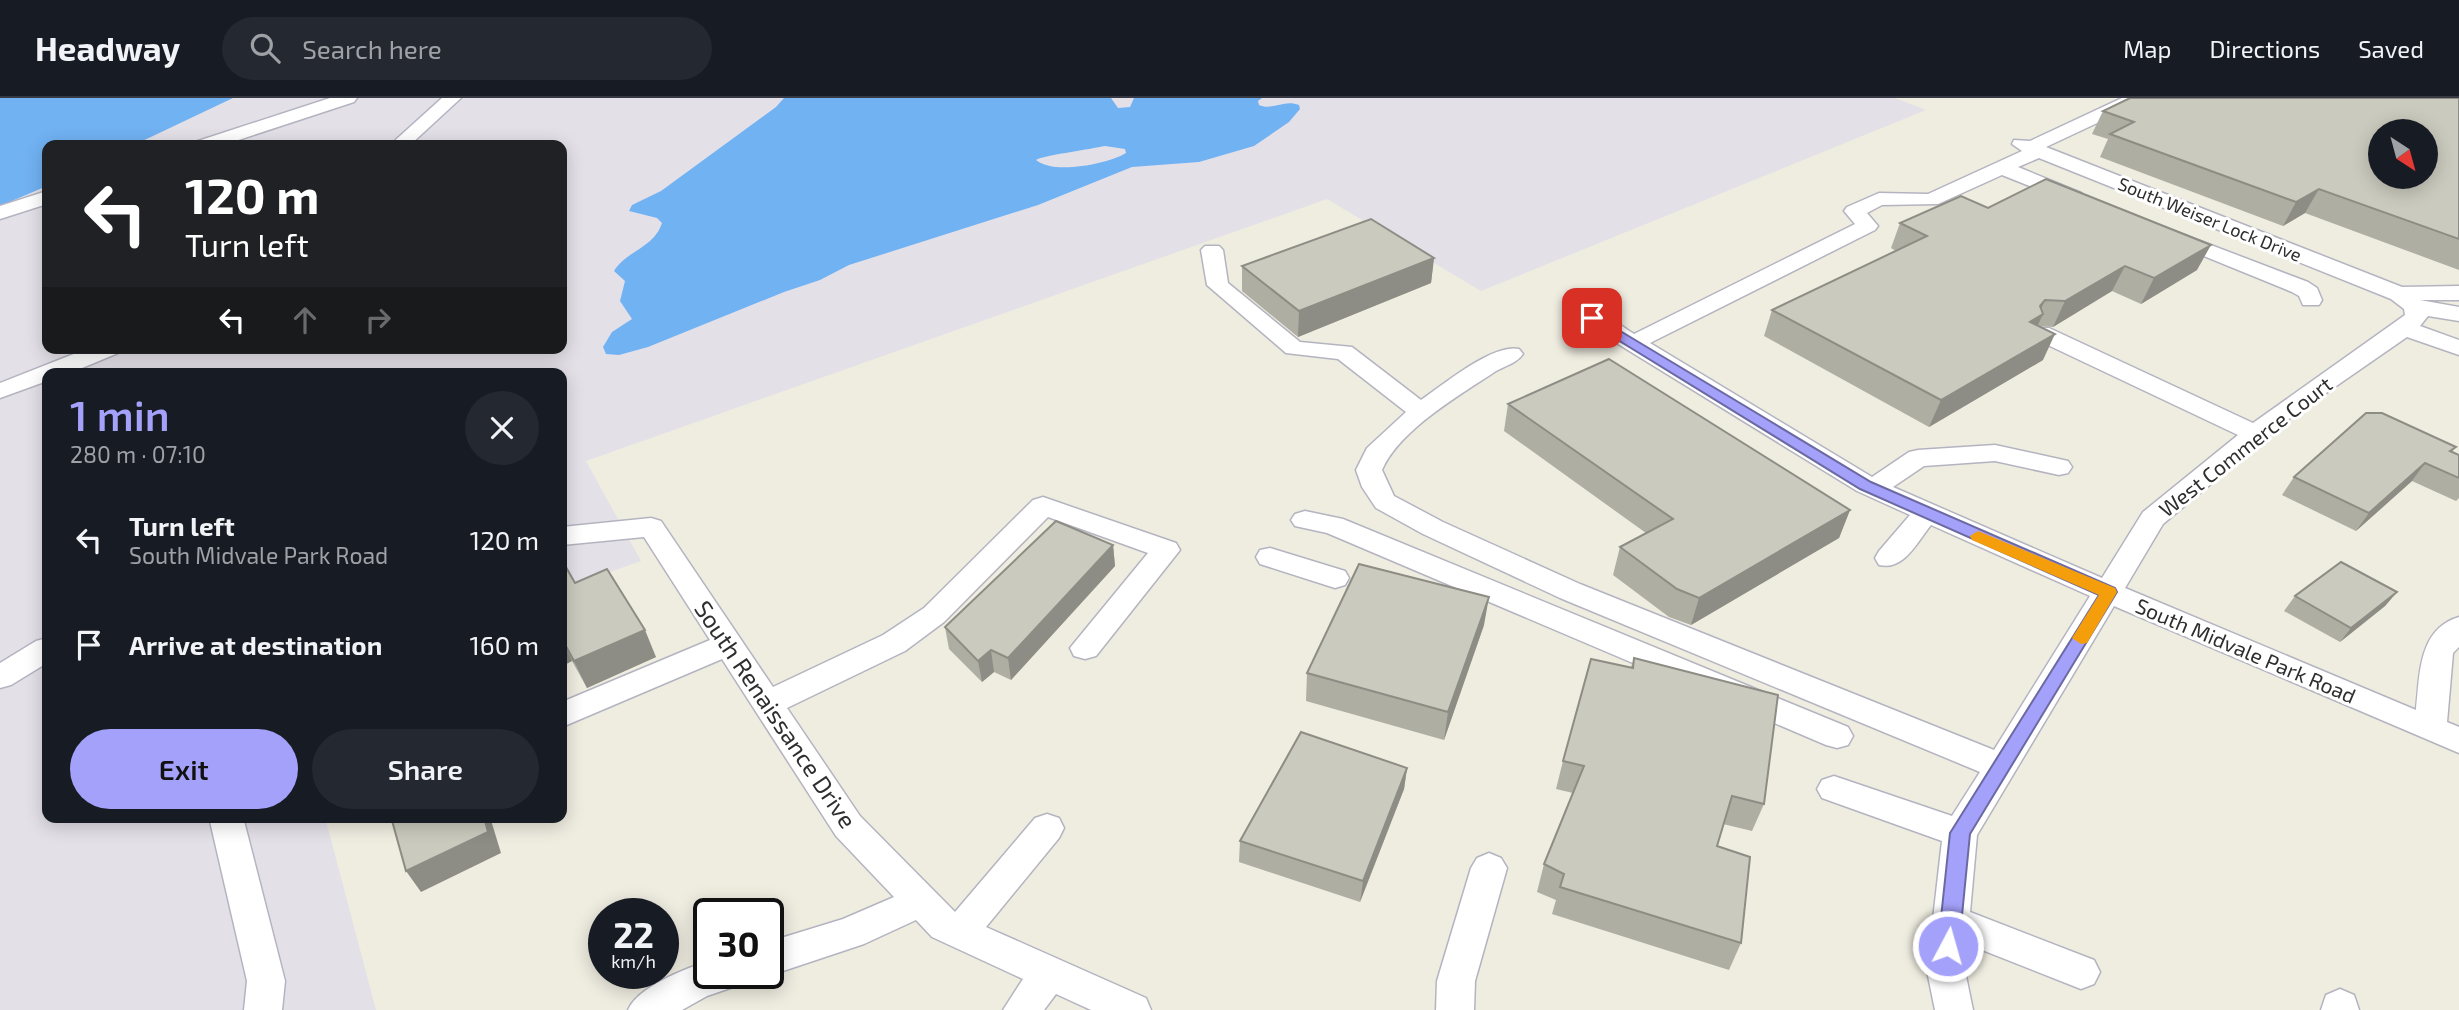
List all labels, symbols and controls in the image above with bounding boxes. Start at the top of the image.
search box [222,17,712,80]
text: Headway [35,28,180,68]
icon: search [246,29,284,67]
text: Search here [302,33,442,64]
text: Map [2123,34,2171,63]
text: Directions [2209,34,2320,63]
text: Saved [2358,34,2424,63]
north arrow [2368,119,2438,189]
map controls [2368,119,2438,189]
text: 120 m [185,165,319,224]
icon: left [70,168,161,259]
street label: South Weiser Lock Drive [2115,172,2305,266]
text: Turn left [185,225,309,263]
pin [1562,288,1622,348]
icon: arrive [1573,299,1611,337]
icon: left [213,301,251,339]
icon: ahead [286,301,324,339]
icon: right [359,301,397,339]
street label: West Commerce Court [2154,371,2336,521]
text: 1 min [70,389,170,439]
button: close [465,391,539,465]
text: 280 m · 07:10 [70,440,206,468]
text: Turn left [129,510,235,541]
icon: left [70,521,108,559]
text: 120 m [470,524,539,555]
text: South Midvale Park Road [129,541,388,569]
street label: South Midvale Park Road [2132,592,2360,708]
street label: South Renaissance Drive [689,595,863,833]
icon: arrive [70,626,108,664]
text: Arrive at destination [129,629,382,660]
text: 160 m [470,629,539,660]
button: Exit [70,729,298,809]
button: Share [312,729,539,809]
speed limit sign: 30 [693,898,784,989]
position arrow [1911,909,1985,983]
text: 22 [613,913,654,955]
text: km/h [611,950,656,972]

